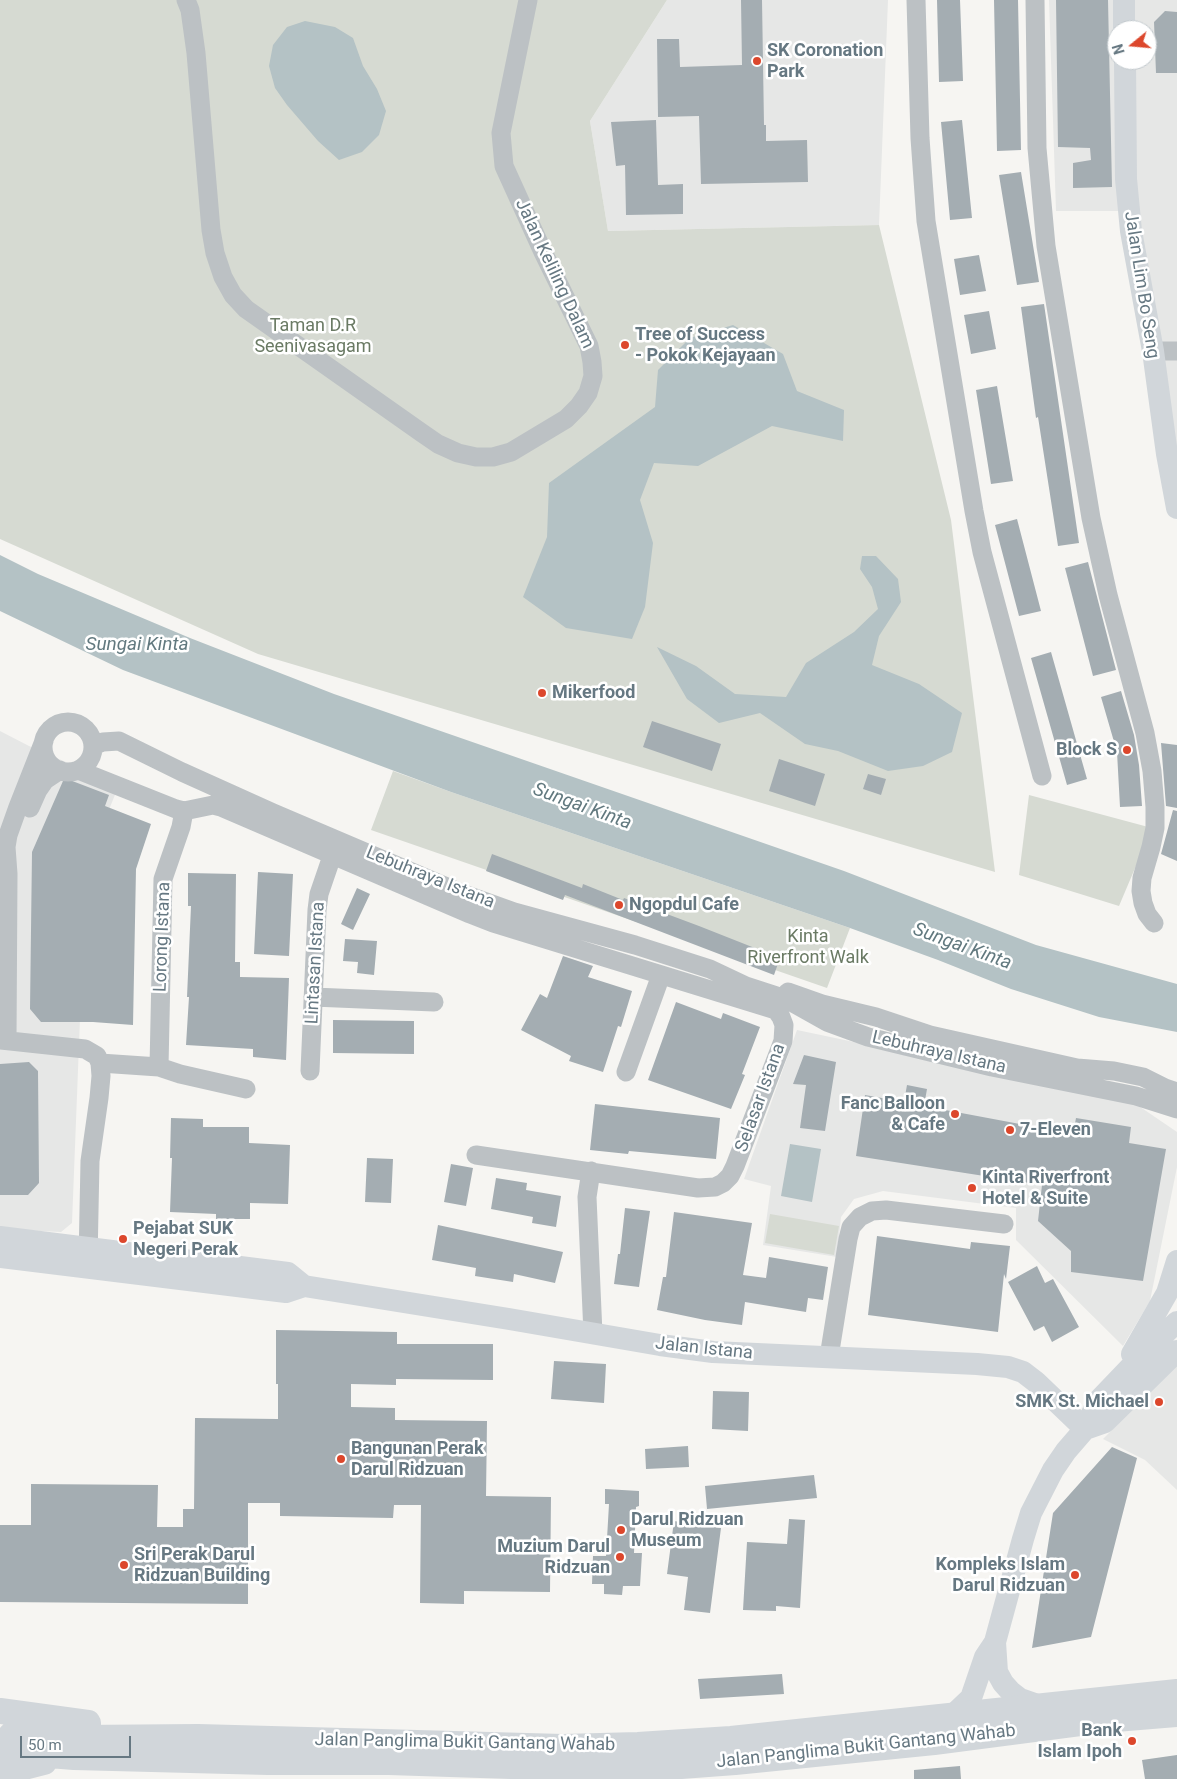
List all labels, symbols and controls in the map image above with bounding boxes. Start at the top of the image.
north arrow [1107,20,1157,70]
place label: SK Coronation Park [767,40,883,82]
text: N [1110,42,1128,56]
marker: SK Coronation Park [751,55,763,67]
street label: Jalan Keliling Dalam [510,196,598,352]
street label: Jalan Lim Bo Seng [1119,210,1163,360]
park label: Taman D.R Seenivasagam [254,315,372,358]
place label: Tree of Success - Pokok Kejayaan [635,324,775,366]
marker: Tree of Success - Pokok Kejayaan [619,339,631,351]
water label: Sungai Kinta [85,634,189,656]
place label: Mikerfood [552,682,635,704]
marker: Mikerfood [536,687,548,699]
place label: Block S [1056,739,1117,761]
marker: Block S [1121,744,1133,756]
water label: Sungai Kinta [530,779,634,835]
street label: Lebuhraya Istana [363,842,497,914]
street label: Lorong Istana [150,882,176,992]
place label: Ngopdul Cafe [629,894,739,916]
marker: Ngopdul Cafe [613,899,625,911]
street label: Lintasan Istana [302,901,330,1025]
water label: Sungai Kinta [910,919,1014,975]
park label: Kinta Riverfront Walk [747,926,869,969]
street label: Lebuhraya Istana [870,1027,1008,1079]
street label: Selasar Istana [731,1041,791,1155]
place label: Fanc Balloon & Cafe [841,1093,945,1136]
marker: Fanc Balloon & Cafe [949,1108,961,1120]
place label: 7-Eleven [1020,1119,1091,1141]
marker: 7-Eleven [1004,1124,1016,1136]
place label: Kinta Riverfront Hotel & Suite [982,1167,1109,1210]
marker: Kinta Riverfront Hotel & Suite [966,1182,978,1194]
place label: Pejabat SUK Negeri Perak [133,1218,238,1260]
marker: Pejabat SUK Negeri Perak [117,1233,129,1245]
street label: Jalan Istana [654,1333,754,1365]
place label: SMK St. Michael [1015,1391,1149,1413]
marker: SMK St. Michael [1153,1396,1165,1408]
place label: Bangunan Perak Darul Ridzuan [351,1438,484,1480]
marker: Bangunan Perak Darul Ridzuan [335,1453,347,1465]
place label: Darul Ridzuan Museum [631,1509,744,1552]
marker: Darul Ridzuan Museum [615,1524,627,1536]
place label: Muzium Darul Ridzuan [497,1536,610,1578]
place label: Sri Perak Darul Ridzuan Building [134,1544,270,1586]
marker: Muzium Darul Ridzuan [614,1551,626,1563]
place label: Kompleks Islam Darul Ridzuan [936,1554,1065,1596]
marker: Sri Perak Darul Ridzuan Building [118,1559,130,1571]
marker: Kompleks Islam Darul Ridzuan [1069,1569,1081,1581]
place label: Bank Islam Ipoh [1037,1720,1122,1762]
street label: Jalan Panglima Bukit Gantang Wahab [715,1721,1017,1773]
scale bar [22,1726,134,1758]
street label: Jalan Panglima Bukit Gantang Wahab [315,1730,615,1756]
marker: Bank Islam Ipoh [1126,1735,1138,1747]
text: 50 m [28,1736,62,1754]

